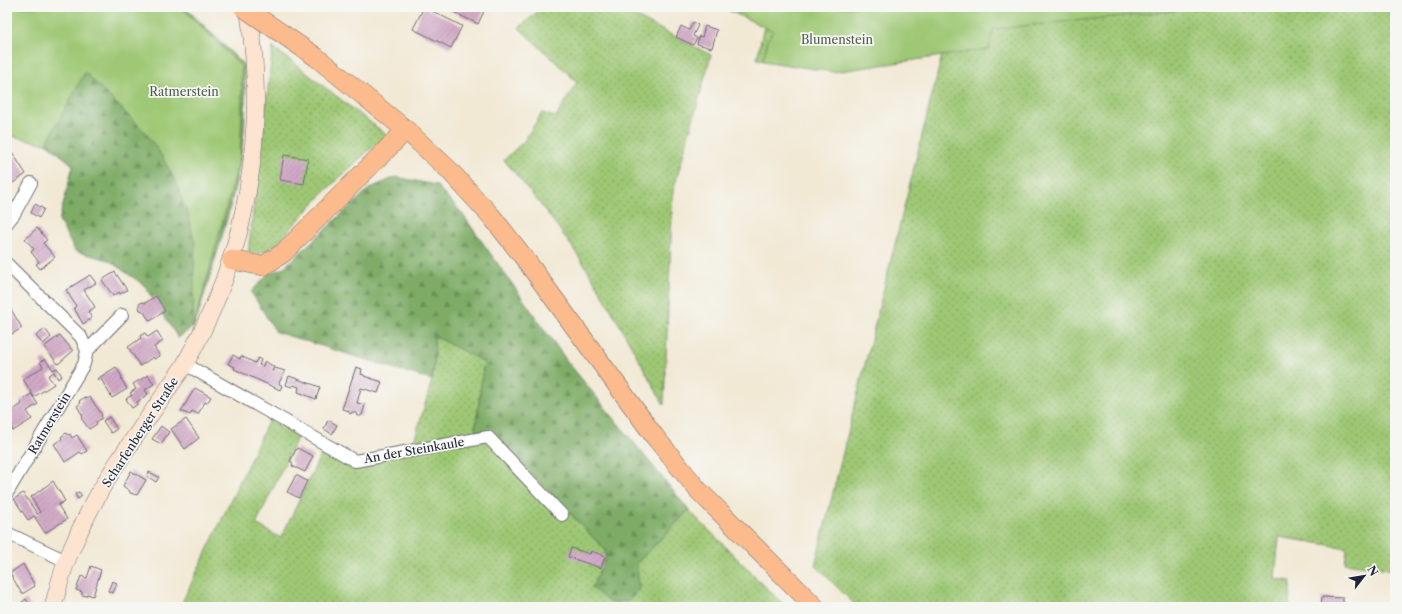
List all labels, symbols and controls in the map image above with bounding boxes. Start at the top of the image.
park label: Blumenstein [801,32,873,47]
park label: Ratmerstein [149,84,219,99]
street label: Scharfenberger Straße [99,374,181,490]
street label: Ratmerstein [25,389,74,457]
street label: An der Steinkaule [362,434,466,466]
north arrow [1344,556,1384,596]
text: N [1364,563,1381,579]

